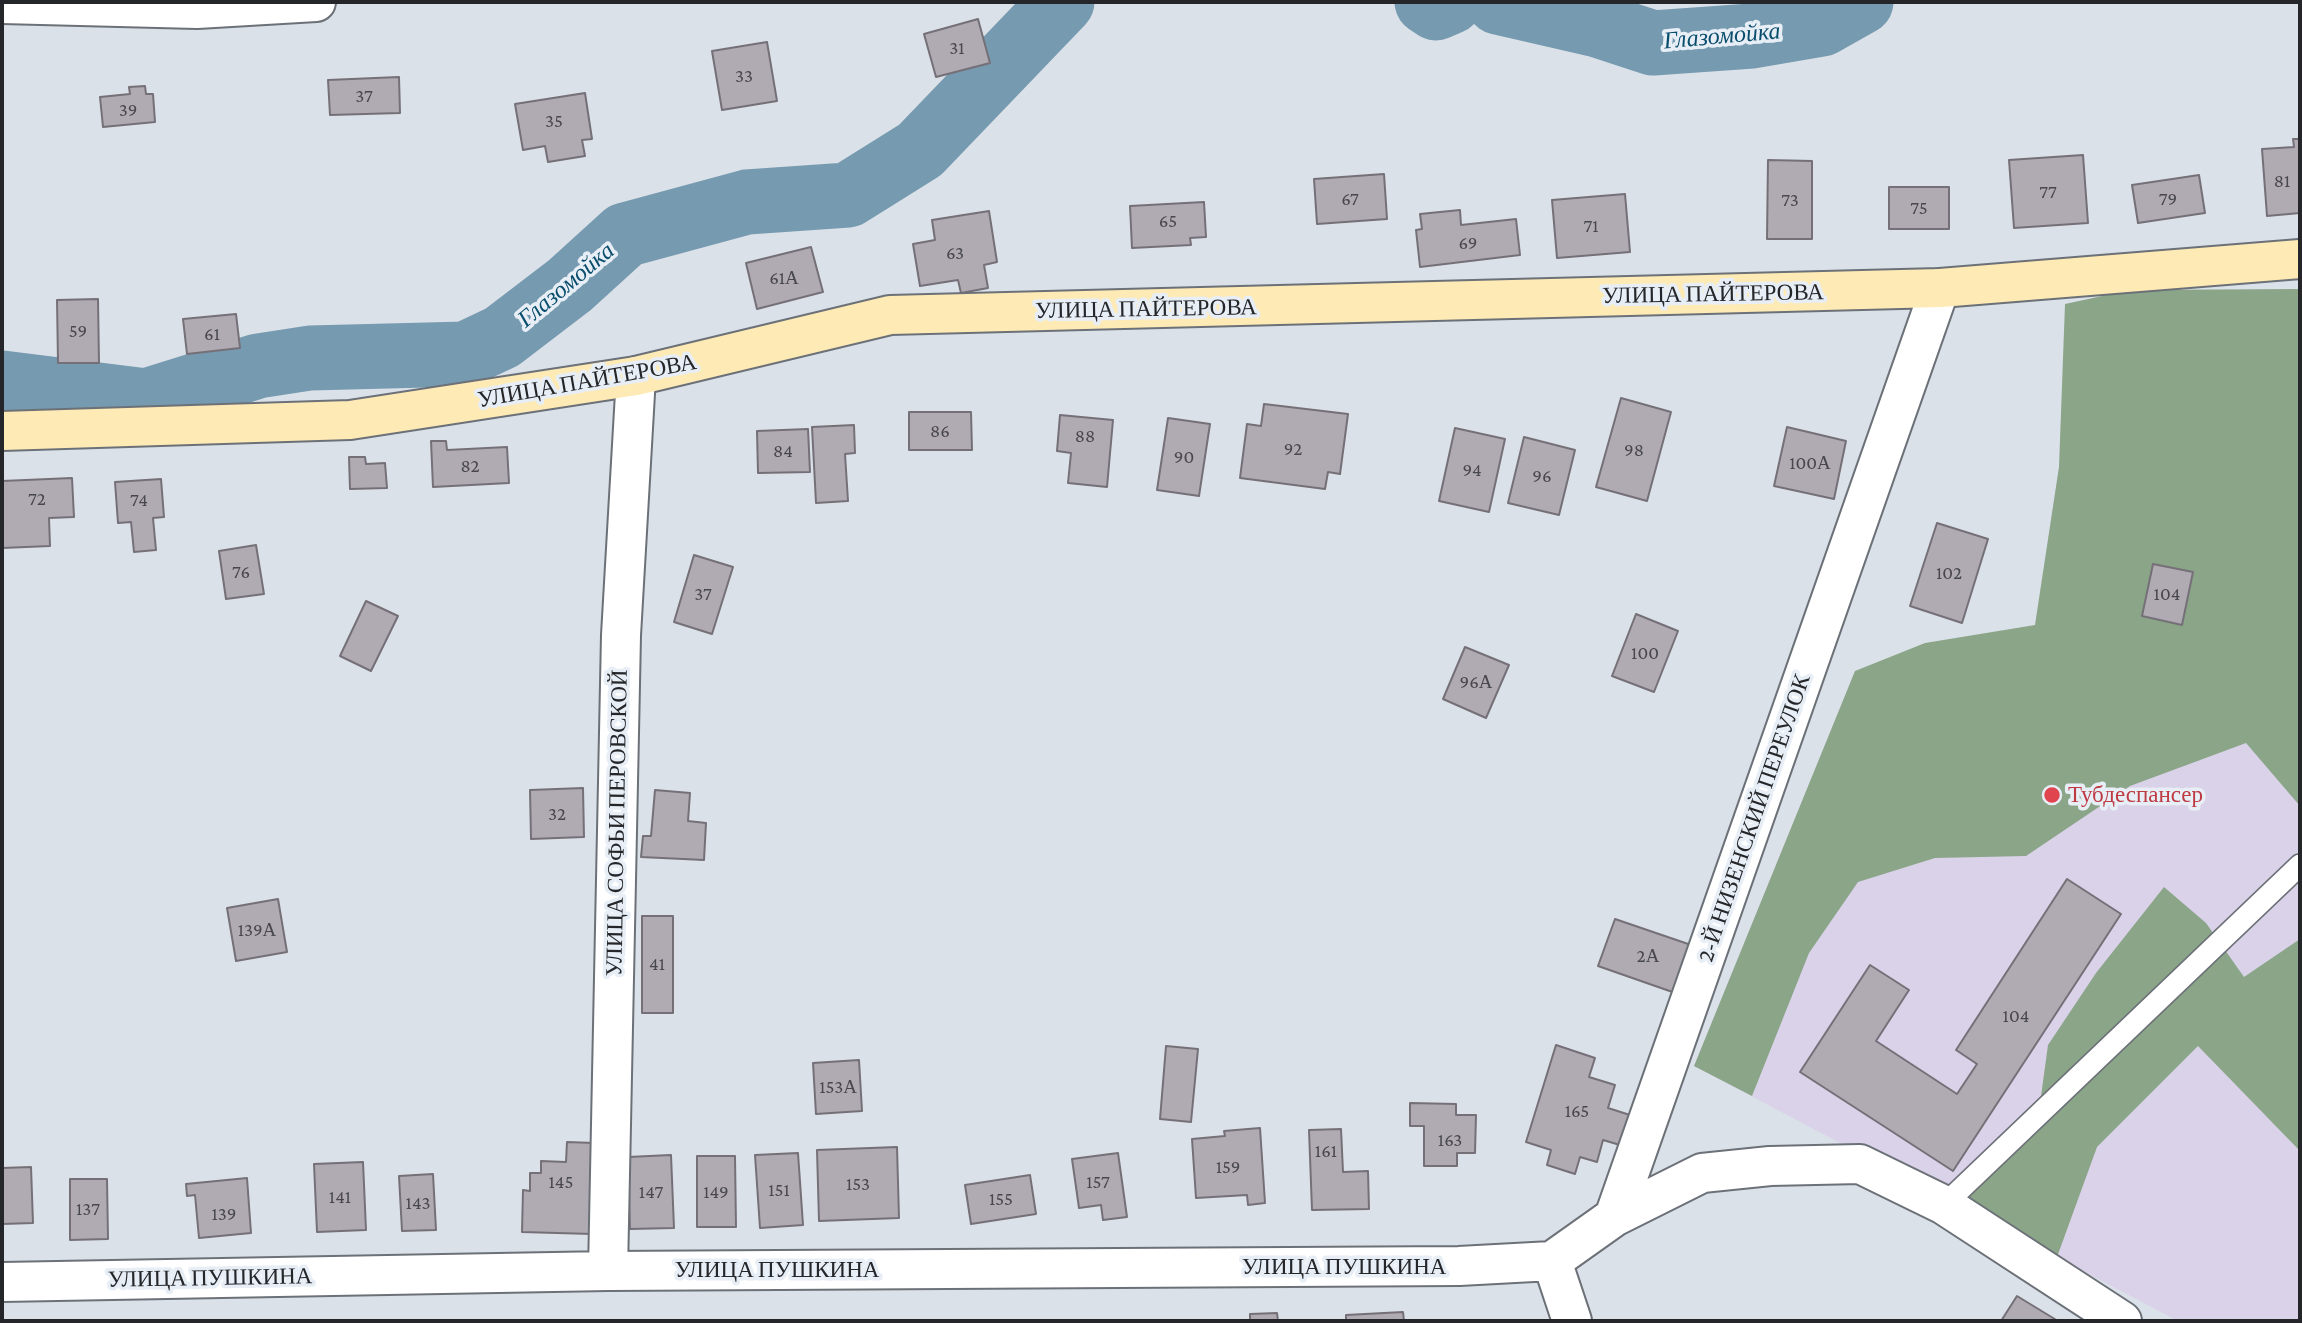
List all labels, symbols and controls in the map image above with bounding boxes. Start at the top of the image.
water label: Глазомойка [1662,17,1782,55]
house number: 31 [949,37,965,59]
house number: 33 [735,65,753,87]
house number: 37 [355,85,373,107]
house number: 39 [119,99,137,121]
house number: 35 [545,110,563,132]
house number: 81 [2274,170,2290,192]
house number: 77 [2039,181,2057,203]
house number: 67 [1341,188,1359,210]
house number: 79 [2159,188,2177,210]
house number: 73 [1781,189,1799,211]
house number: 75 [1910,197,1928,219]
house number: 65 [1159,210,1177,232]
house number: 71 [1583,215,1599,237]
house number: 69 [1459,232,1477,254]
water label: Глазомойка [512,236,620,334]
house number: 63 [946,242,964,264]
house number: 61А [769,267,799,289]
street label: УЛИЦА ПАЙТЕРОВА [1602,278,1824,310]
street label: УЛИЦА ПАЙТЕРОВА [1035,293,1257,325]
house number: 59 [69,320,87,342]
house number: 61 [204,323,220,345]
street label: УЛИЦА ПАЙТЕРОВА [476,348,698,414]
house number: 86 [930,420,950,442]
house number: 88 [1075,425,1095,447]
house number: 92 [1284,438,1302,460]
house number: 98 [1624,439,1644,461]
house number: 84 [773,440,793,462]
house number: 90 [1174,446,1194,468]
house number: 100А [1789,452,1831,474]
house number: 82 [460,455,480,477]
house number: 94 [1462,459,1482,481]
house number: 96 [1532,465,1552,487]
house number: 72 [28,488,46,510]
house number: 74 [130,489,148,511]
house number: 76 [232,561,250,583]
house number: 102 [1936,562,1962,584]
house number: 37 [694,583,712,605]
house number: 104 [2154,583,2180,605]
house number: 100 [1631,642,1659,664]
street label: УЛИЦА СОФЬИ ПЕРОВСКОЙ [601,669,633,977]
street label: 2-Й НИЗЕНСКИЙ ПЕРЕУЛОК [1692,670,1816,966]
house number: 96А [1459,671,1493,693]
place label: Тубдеспансер [2068,781,2203,809]
marker: Тубдеспансер [2042,785,2062,805]
house number: 32 [548,803,566,825]
house number: 139А [238,919,276,941]
house number: 2А [1637,945,1659,967]
house number: 41 [649,953,665,975]
house number: 104 [2003,1005,2029,1027]
house number: 153А [819,1076,857,1098]
house number: 165 [1565,1100,1589,1122]
house number: 163 [1438,1129,1462,1151]
house number: 161 [1315,1140,1337,1162]
house number: 159 [1216,1156,1240,1178]
house number: 145 [549,1171,573,1193]
house number: 157 [1086,1171,1110,1193]
house number: 153 [846,1173,870,1195]
house number: 151 [768,1179,790,1201]
house number: 147 [639,1181,663,1203]
house number: 149 [703,1181,729,1203]
house number: 141 [329,1186,351,1208]
house number: 155 [989,1188,1013,1210]
house number: 143 [406,1192,430,1214]
house number: 137 [76,1198,100,1220]
house number: 139 [212,1203,236,1225]
street label: УЛИЦА ПУШКИНА [1242,1253,1446,1281]
street label: УЛИЦА ПУШКИНА [675,1256,879,1284]
street label: УЛИЦА ПУШКИНА [107,1262,313,1294]

